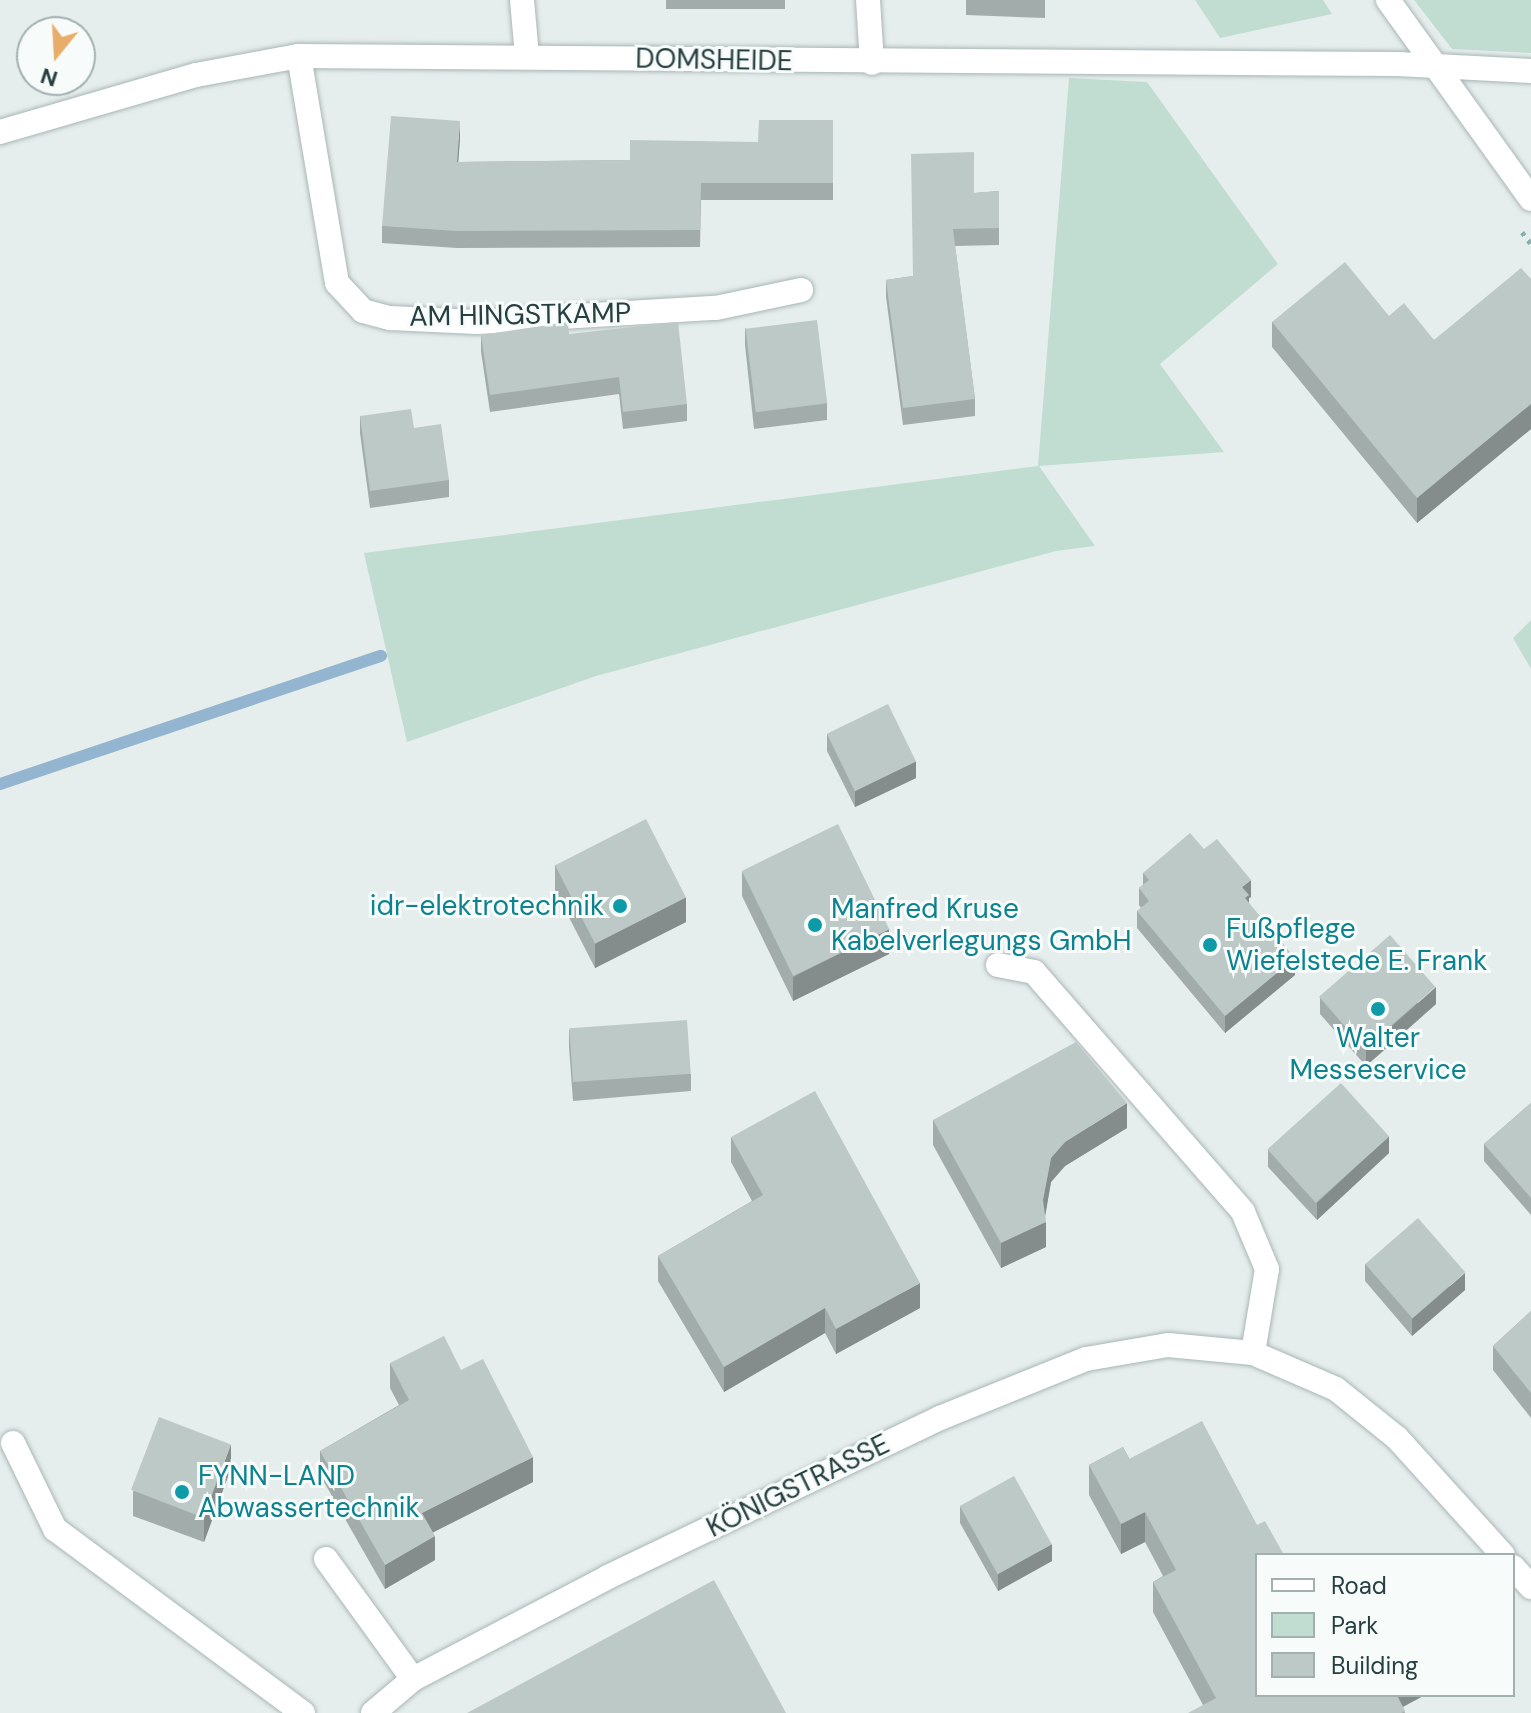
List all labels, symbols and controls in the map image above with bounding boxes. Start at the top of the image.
north arrow [16,16,96,96]
street label: DOMSHEIDE [635,42,793,78]
text: N [37,61,61,94]
street label: AM HINGSTKAMP [409,296,631,334]
place label: idr-elektrotechnik [370,889,604,923]
place label: Manfred Kruse Kabelverlegungs GmbH [831,892,1132,958]
marker: idr-elektrotechnik [611,897,629,915]
place label: Fußpflege Wiefelstede E. Frank [1226,912,1487,978]
marker: Manfred Kruse Kabelverlegungs GmbH [806,916,824,934]
marker: Fußpflege Wiefelstede E. Frank [1201,936,1219,954]
marker: Walter Messeservice [1369,1000,1387,1018]
place label: Walter Messeservice [1289,1021,1467,1087]
street label: KÖNIGSTRASSE [701,1427,895,1545]
place label: FYNN-LAND Abwassertechnik [198,1459,420,1525]
marker: FYNN-LAND Abwassertechnik [173,1483,191,1501]
legend [1255,1553,1515,1697]
text: Road [1331,1570,1387,1601]
text: Park [1331,1610,1378,1641]
text: Building [1331,1650,1418,1681]

